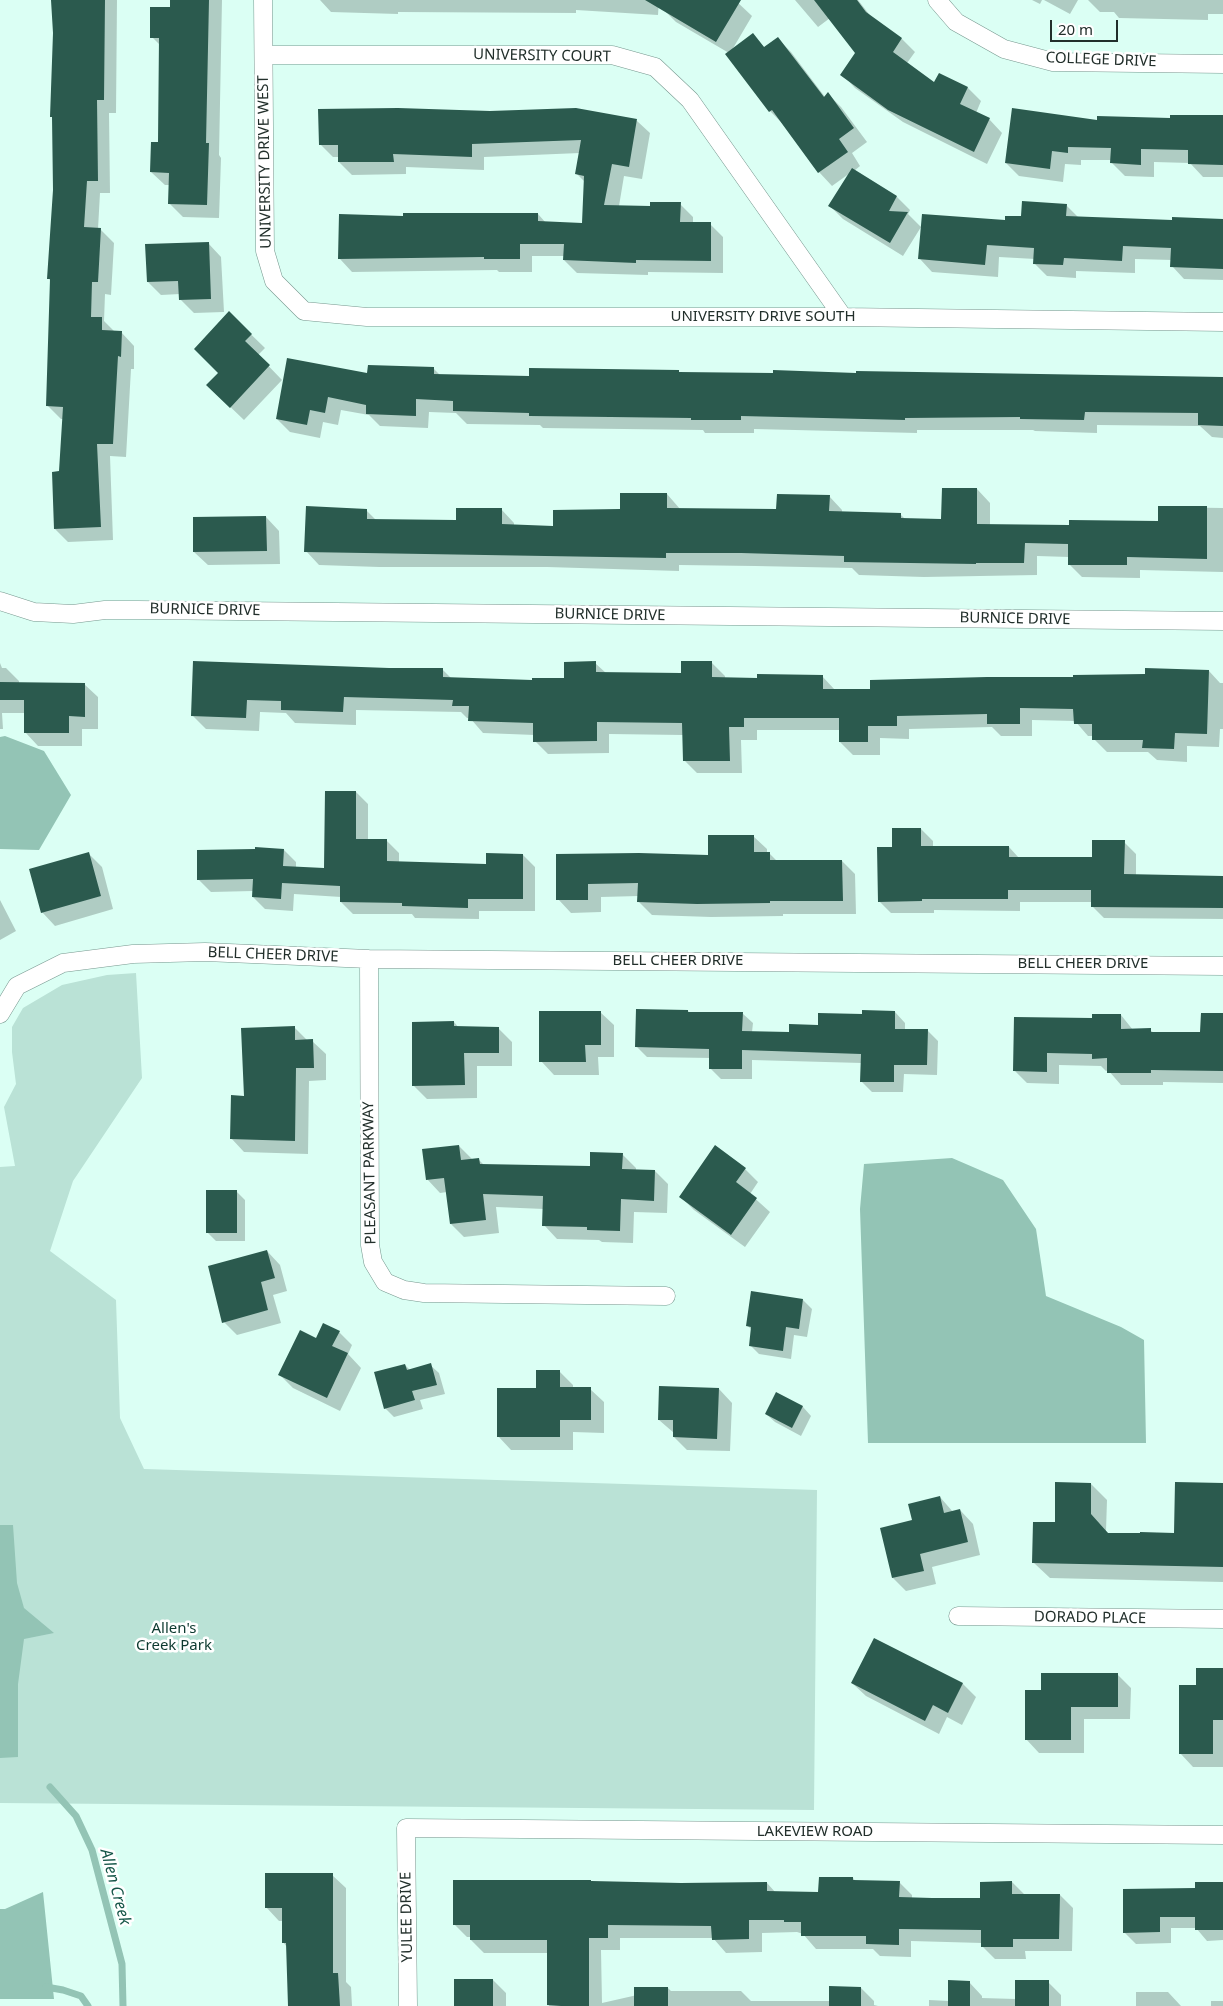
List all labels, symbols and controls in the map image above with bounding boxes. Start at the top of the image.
scale bar [1053,10,1120,42]
text: 20 m [1058,19,1093,39]
street label: UNIVERSITY COURT [473,46,611,66]
street label: COLLEGE DRIVE [1045,49,1157,71]
street label: UNIVERSITY DRIVE WEST [254,75,276,249]
street label: UNIVERSITY DRIVE SOUTH [670,308,856,326]
street label: BURNICE DRIVE [149,600,261,620]
street label: BURNICE DRIVE [554,605,666,625]
street label: BURNICE DRIVE [959,609,1071,629]
street label: BELL CHEER DRIVE [207,944,339,966]
street label: BELL CHEER DRIVE [613,952,743,970]
street label: BELL CHEER DRIVE [1018,955,1148,973]
street label: PLEASANT PARKWAY [360,1101,380,1245]
street label: DORADO PLACE [1034,1608,1146,1628]
park label: Allen's Creek Park [136,1620,212,1655]
street label: LAKEVIEW ROAD [757,1823,873,1841]
water label: Allen Creek [96,1847,134,1927]
street label: YULEE DRIVE [397,1872,417,1962]

